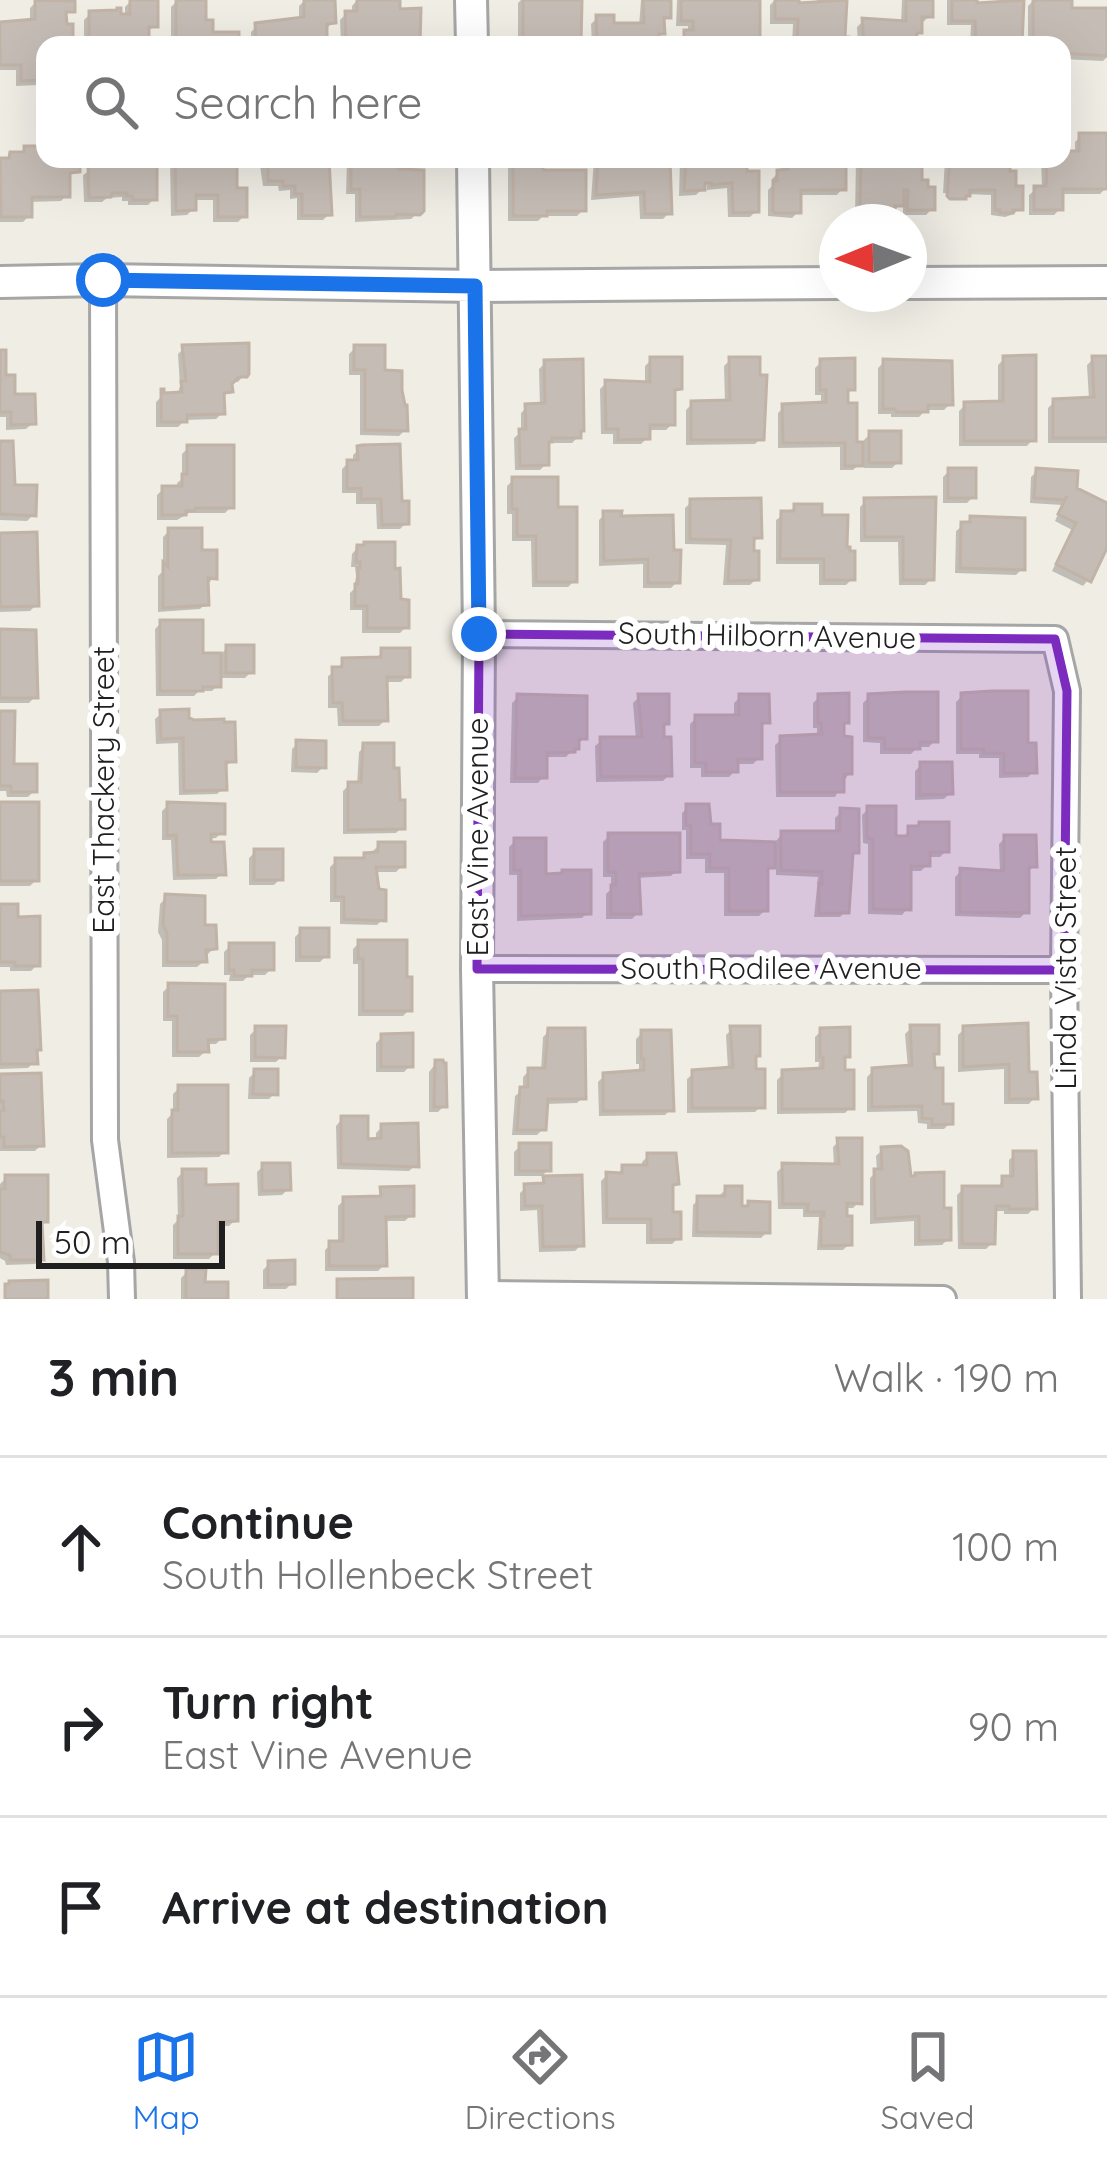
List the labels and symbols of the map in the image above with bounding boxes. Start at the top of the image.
north arrow [819,204,927,312]
route start [76,253,130,307]
route end [452,607,506,661]
street label: South Hilborn Avenue [618,613,917,657]
street label: East Thackery Street [84,646,122,934]
street label: East Vine Avenue [458,717,496,957]
street label: Linda Vista Street [1046,846,1084,1090]
street label: South Rodilee Avenue [620,949,922,987]
scale bar [36,1215,225,1268]

